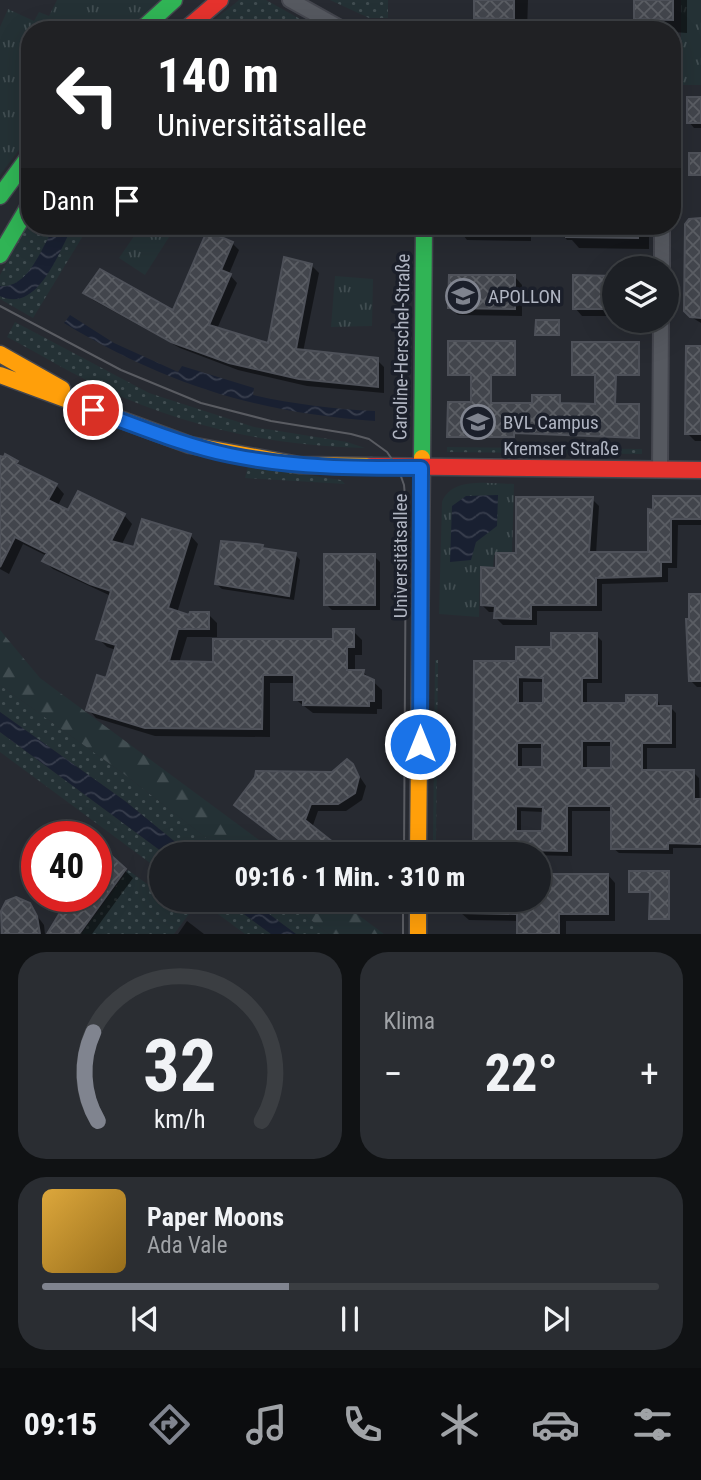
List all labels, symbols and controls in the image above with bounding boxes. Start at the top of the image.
text: 140 m [157,47,279,104]
icon: left [42,49,133,140]
text: Universitätsallee [157,106,367,144]
icon: arrive [108,182,146,220]
text: Dann [42,186,94,216]
street label: Caroline-Herschel-Straße [388,254,415,440]
map controls [602,256,679,333]
button: layers [602,256,679,333]
school or university icon: APOLLON [444,277,482,315]
place label: APOLLON [488,285,562,308]
pin [63,380,123,440]
icon: arrive [74,391,112,429]
school or university icon: BVL Campus [459,403,497,441]
place label: BVL Campus [503,411,599,434]
street label: Kremser Straße [503,437,619,460]
street label: Universitätsallee [389,494,412,618]
position arrow [383,707,457,781]
speed limit sign: 40 [21,821,112,912]
text: 09:16 · 1 Min. · 310 m [235,862,465,892]
text: Klima [384,1008,435,1035]
text: 32 [143,1024,217,1110]
text: 22° [485,1043,558,1104]
text: − [384,1052,403,1096]
text: + [640,1052,659,1096]
text: km/h [154,1105,205,1134]
text: Paper Moons [147,1202,284,1232]
text: Ada Vale [147,1232,227,1259]
icon: previous [126,1300,164,1338]
icon: pause [331,1300,369,1338]
icon: next [537,1300,575,1338]
icon: directions [145,1400,194,1449]
icon: music [242,1400,291,1449]
icon: phone [338,1400,387,1449]
icon: climate [435,1400,484,1449]
icon: car [531,1400,580,1449]
icon: filters [628,1400,677,1449]
text: 09:15 [24,1405,97,1443]

